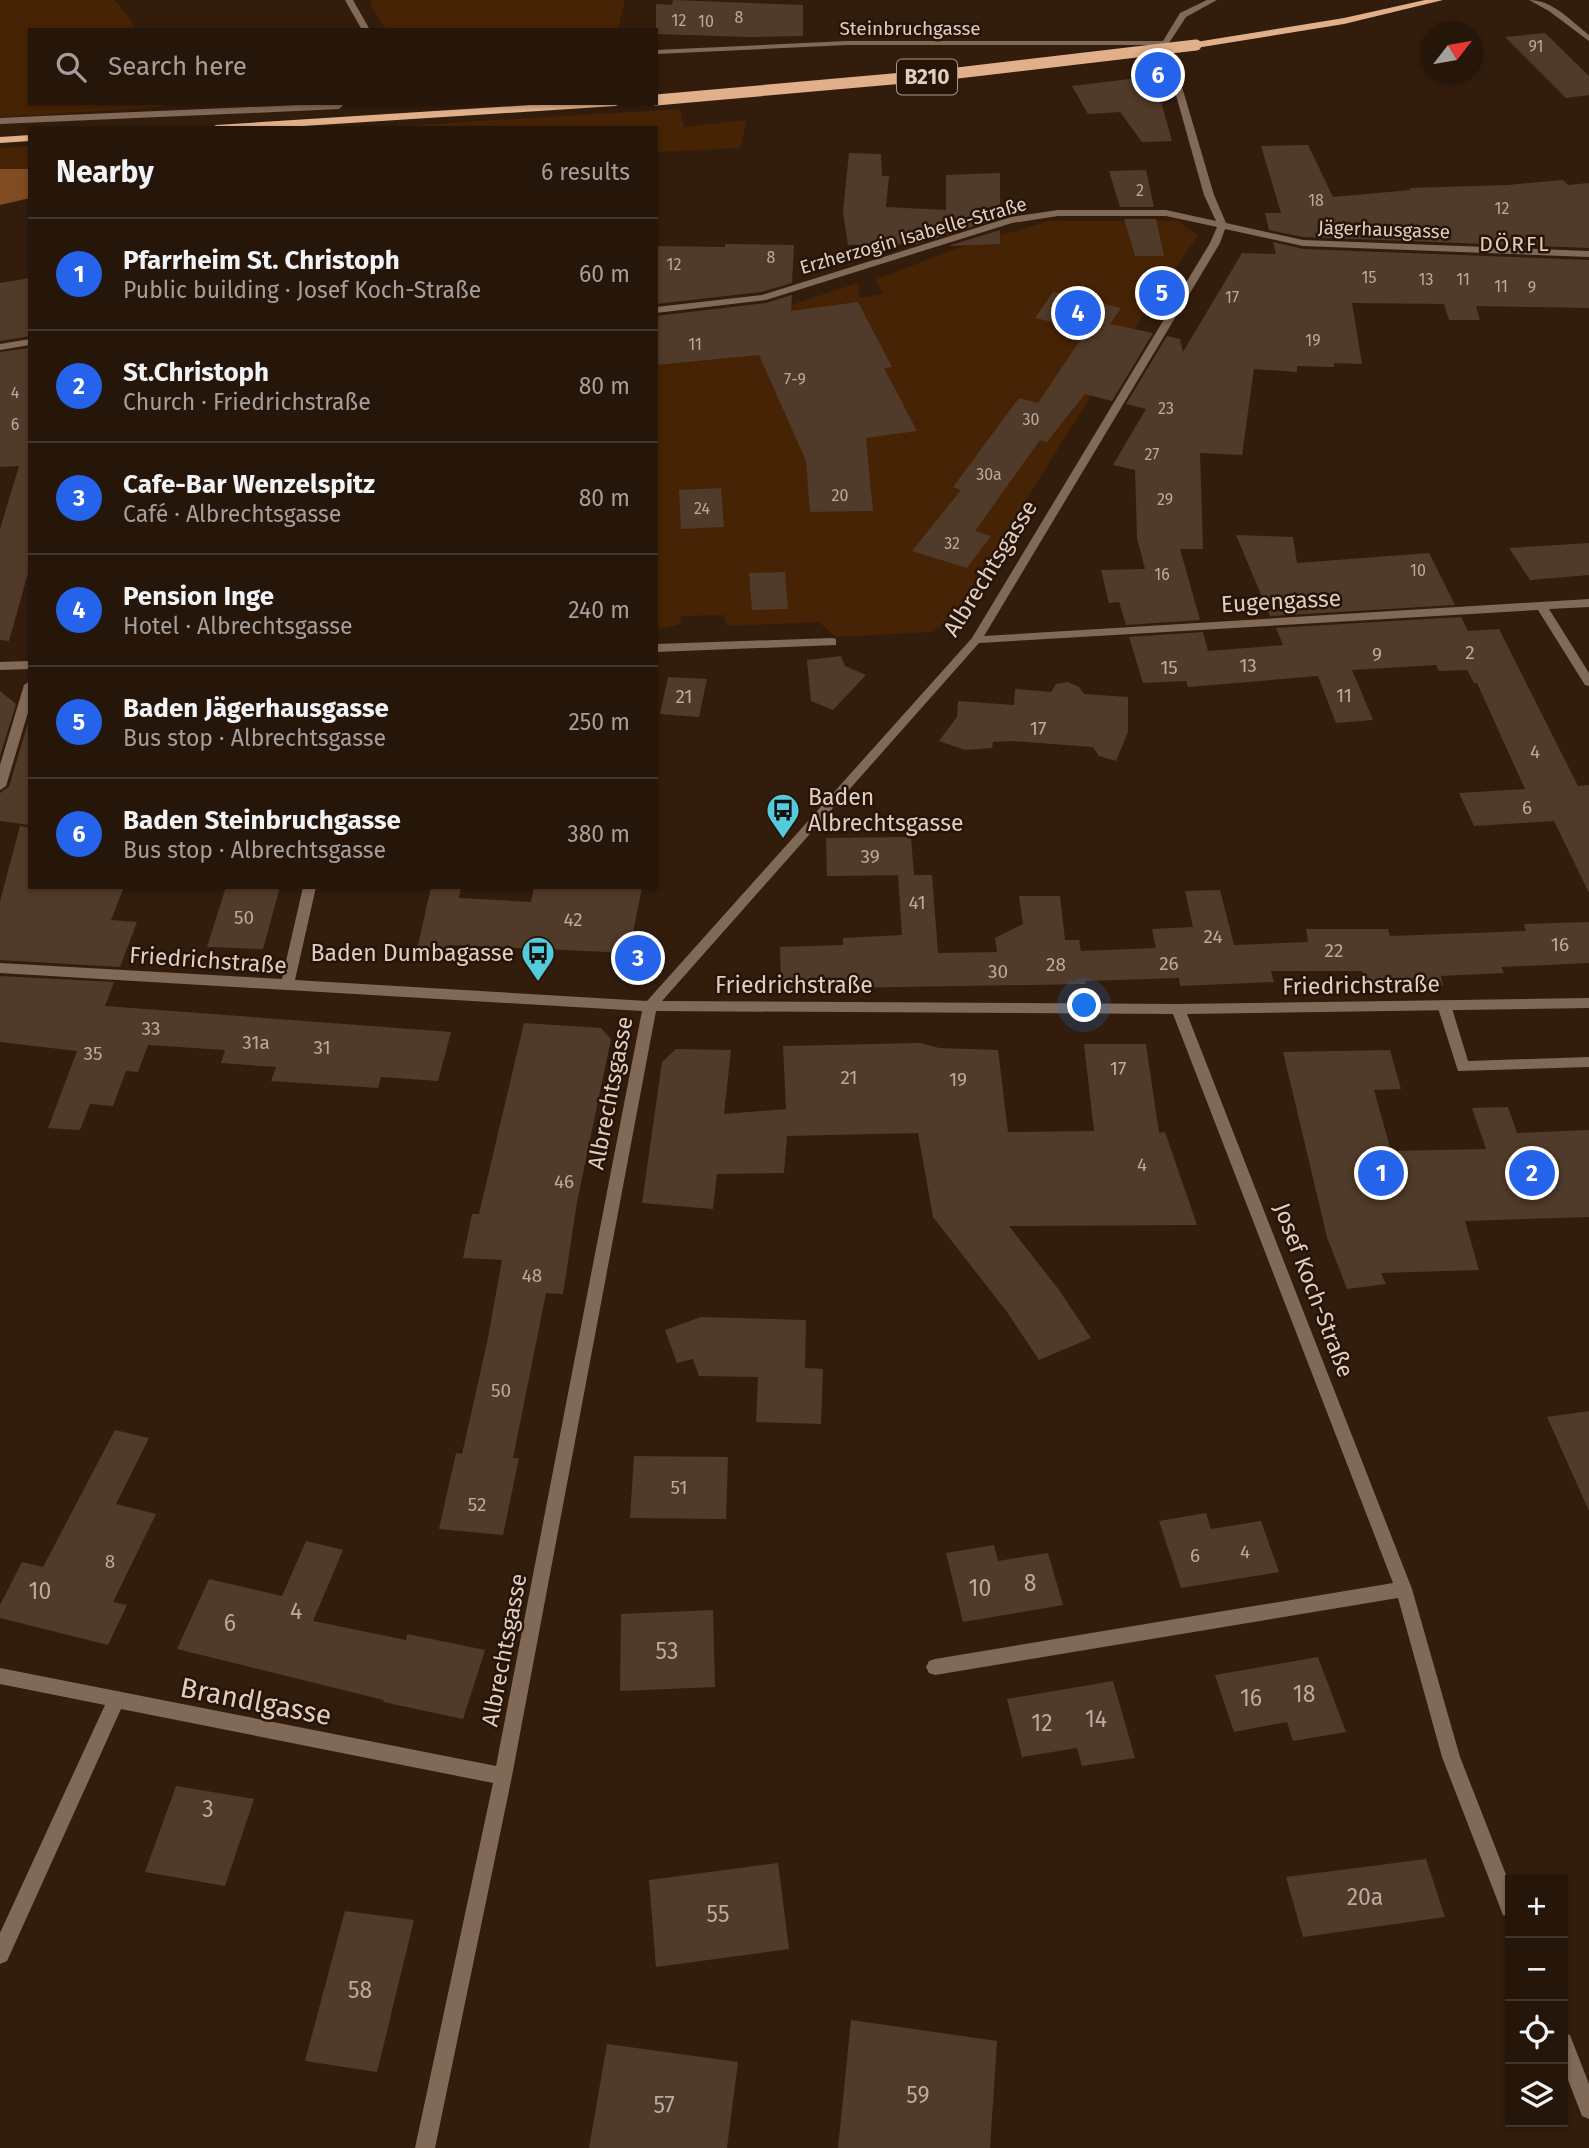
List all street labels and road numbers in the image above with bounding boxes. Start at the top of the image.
street label: Steinbruchgasse [839,17,981,40]
road number: B210 [897,60,957,94]
street label: Erzherzogin Isabelle-Straße [797,192,1029,279]
street label: Jägerhausgasse [1318,216,1450,243]
street label: Albrechtsgasse [937,495,1043,641]
street label: Eugengasse [1220,584,1342,618]
street label: Friedrichstraße [128,941,288,979]
street label: Friedrichstraße [1282,970,1440,1000]
street label: Friedrichstraße [715,971,873,999]
street label: Albrechtsgasse [581,1014,639,1172]
street label: Josef Koch-Straße [1268,1199,1360,1381]
street label: Albrechtsgasse [475,1571,533,1729]
street label: Brandlgasse [177,1671,334,1732]

